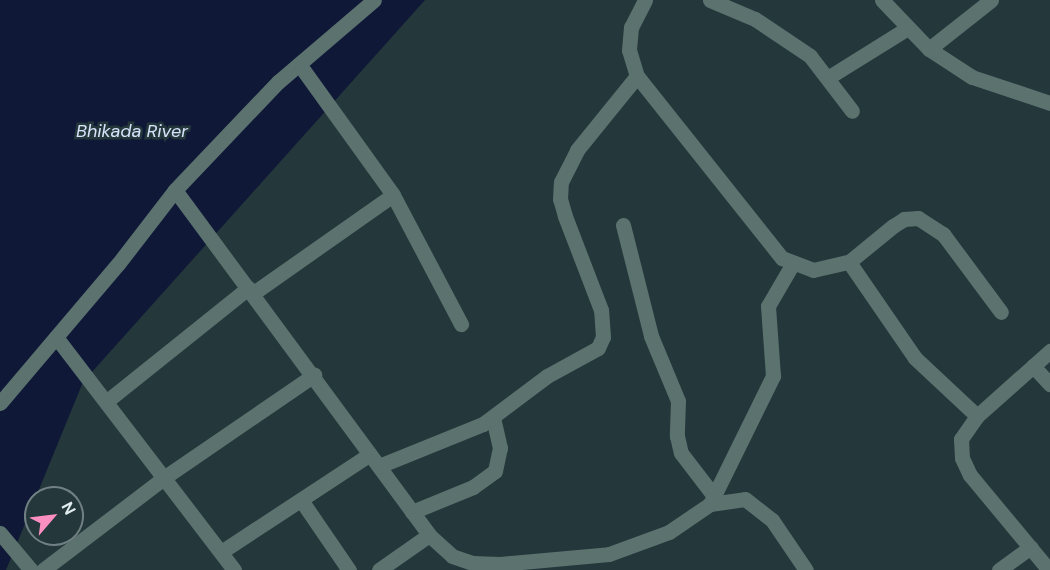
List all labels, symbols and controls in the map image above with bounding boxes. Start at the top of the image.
water label: Bhikada River [76,120,188,142]
north arrow [24,486,84,546]
text: N [57,498,81,518]

